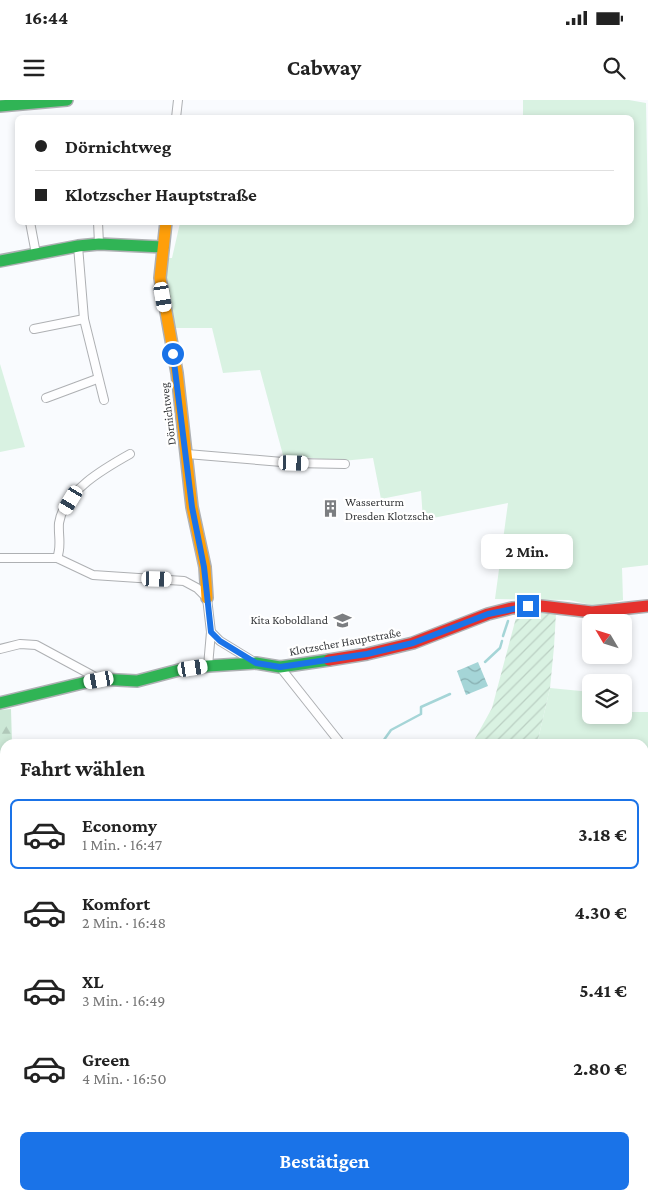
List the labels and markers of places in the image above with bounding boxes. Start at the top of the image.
place label: Wasserturm Dresden Klotzsche [345,495,434,523]
building icon: Wasserturm Dresden Klotzsche [321,499,341,519]
school or university icon: Kita Koboldland [332,610,352,630]
place label: Kita Koboldland [250,613,329,627]

